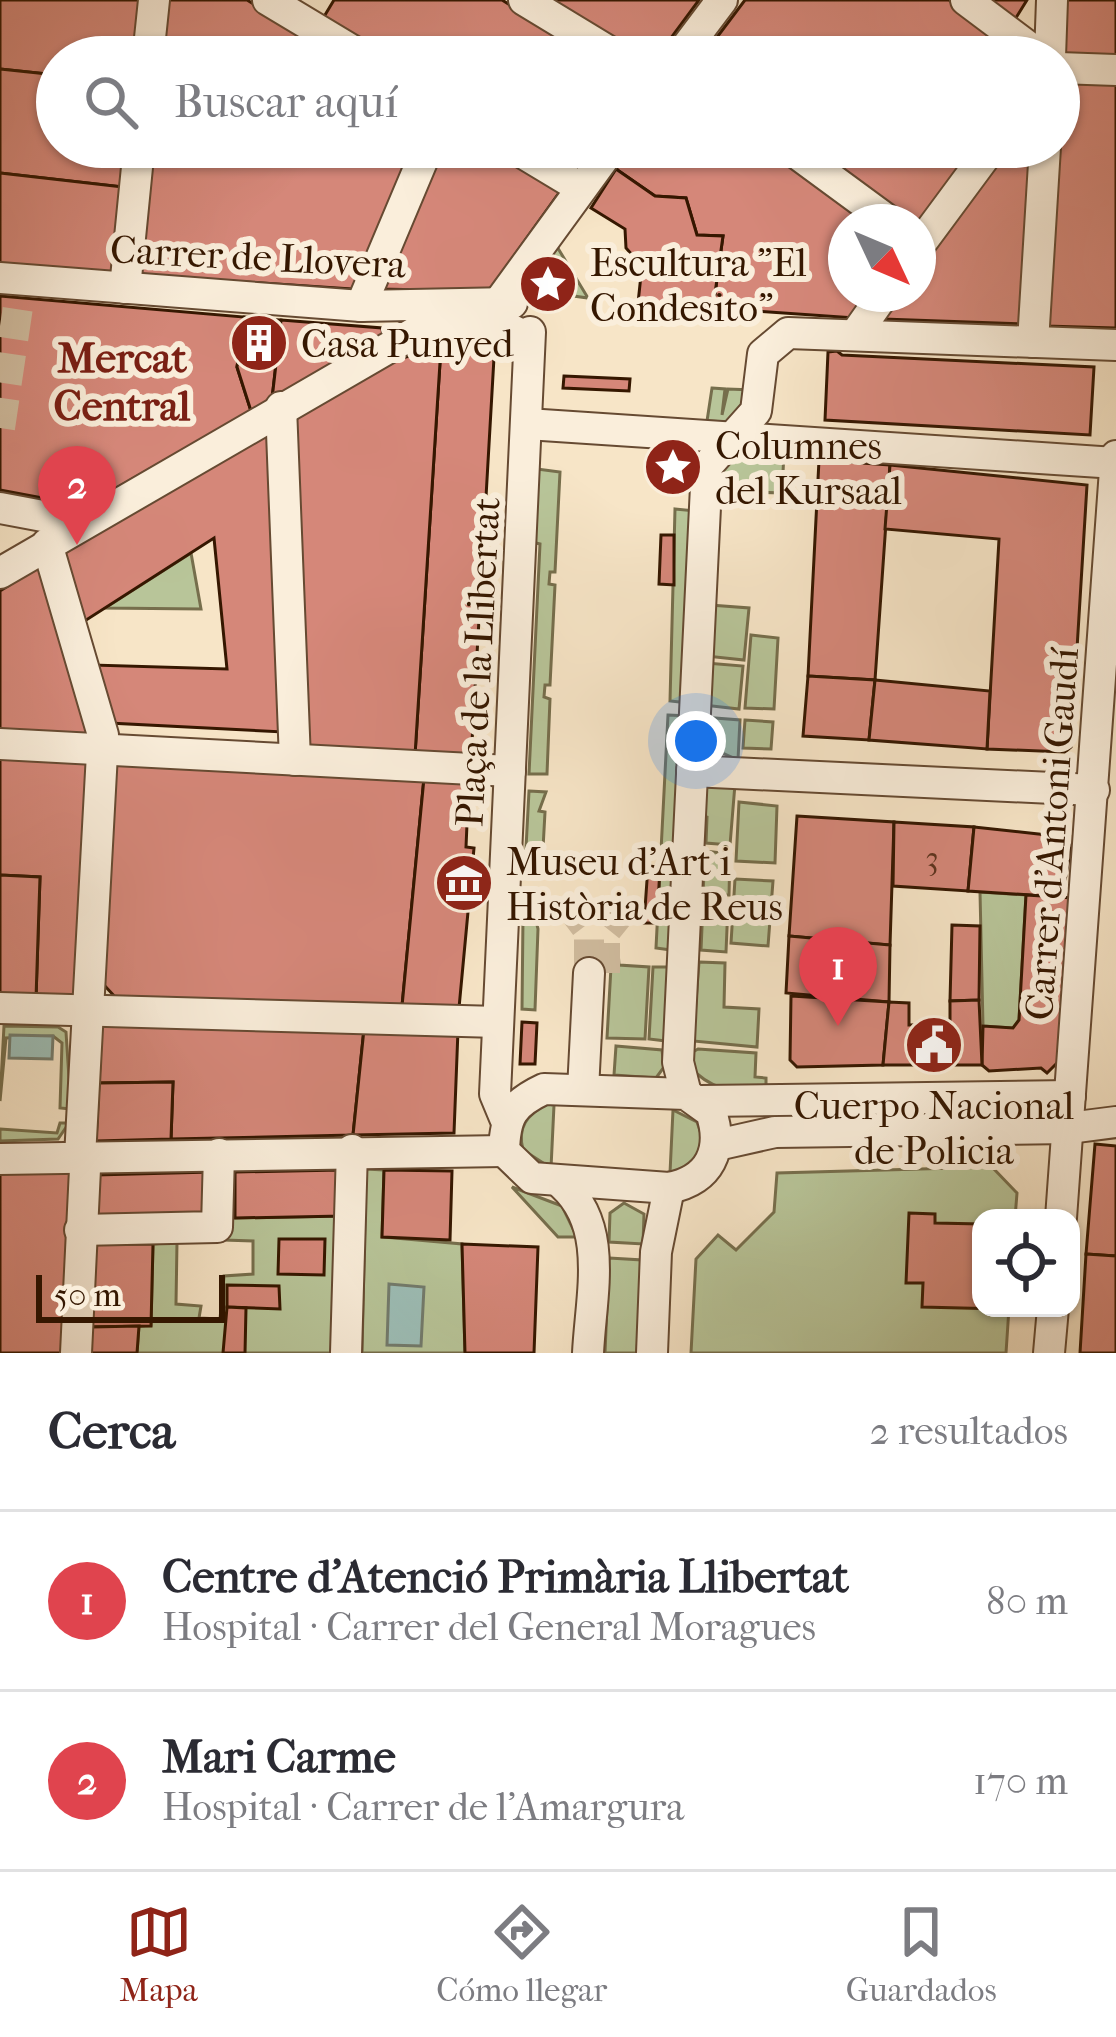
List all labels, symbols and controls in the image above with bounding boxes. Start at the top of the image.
search box [36,36,1080,168]
icon: search [78,69,144,135]
text: Buscar aquí [174,76,398,129]
north arrow [828,204,936,312]
street label: Carrer de Llovera [109,226,408,288]
place label: Escultura "El Condesito" [590,240,807,331]
place icon: Escultura "El Condesito" [517,253,579,315]
building icon: Casa Punyed [228,312,290,374]
place label: Casa Punyed [301,321,514,367]
district label: Mercat Central [53,334,191,431]
place label: Columnes del Kursaal [715,423,902,514]
place icon: Columnes del Kursaal [642,436,704,498]
pin: 2 [38,446,116,545]
street label: Plaça de la Llibertat [446,496,510,828]
street label: Carrer d'Antoni Gaudí [1016,646,1088,1022]
your location [666,711,726,771]
place label: Museu d'Art i Història de Reus [506,839,783,930]
house number: 3 [925,839,939,878]
museum icon: Museu d'Art i Història de Reus [433,852,495,914]
pin: 1 [799,927,877,1026]
public building icon: Cuerpo Nacional de Policia [903,1014,965,1076]
place label: Cuerpo Nacional de Policia [794,1083,1074,1174]
map controls [972,1209,1080,1317]
button: locate [972,1209,1080,1317]
scale bar [36,1269,225,1322]
text: 50 m [54,1276,121,1315]
text: Cerca [48,1401,175,1461]
text: 2 resultados [870,1408,1068,1454]
text: Centre d'Atenció Primària Llibertat [162,1551,849,1604]
text: 1 [80,1578,94,1624]
text: 80 m [986,1578,1068,1624]
text: Hospital · Carrer del General Moragues [162,1604,816,1650]
text: Mari Carme [162,1731,396,1784]
text: 2 [77,1758,97,1804]
text: 170 m [973,1758,1068,1804]
text: Hospital · Carrer de l'Amargura [162,1784,684,1830]
tab: Mapa [119,1899,198,2010]
tab: Cómo llegar [436,1899,607,2010]
tab: Guardados [846,1899,997,2010]

